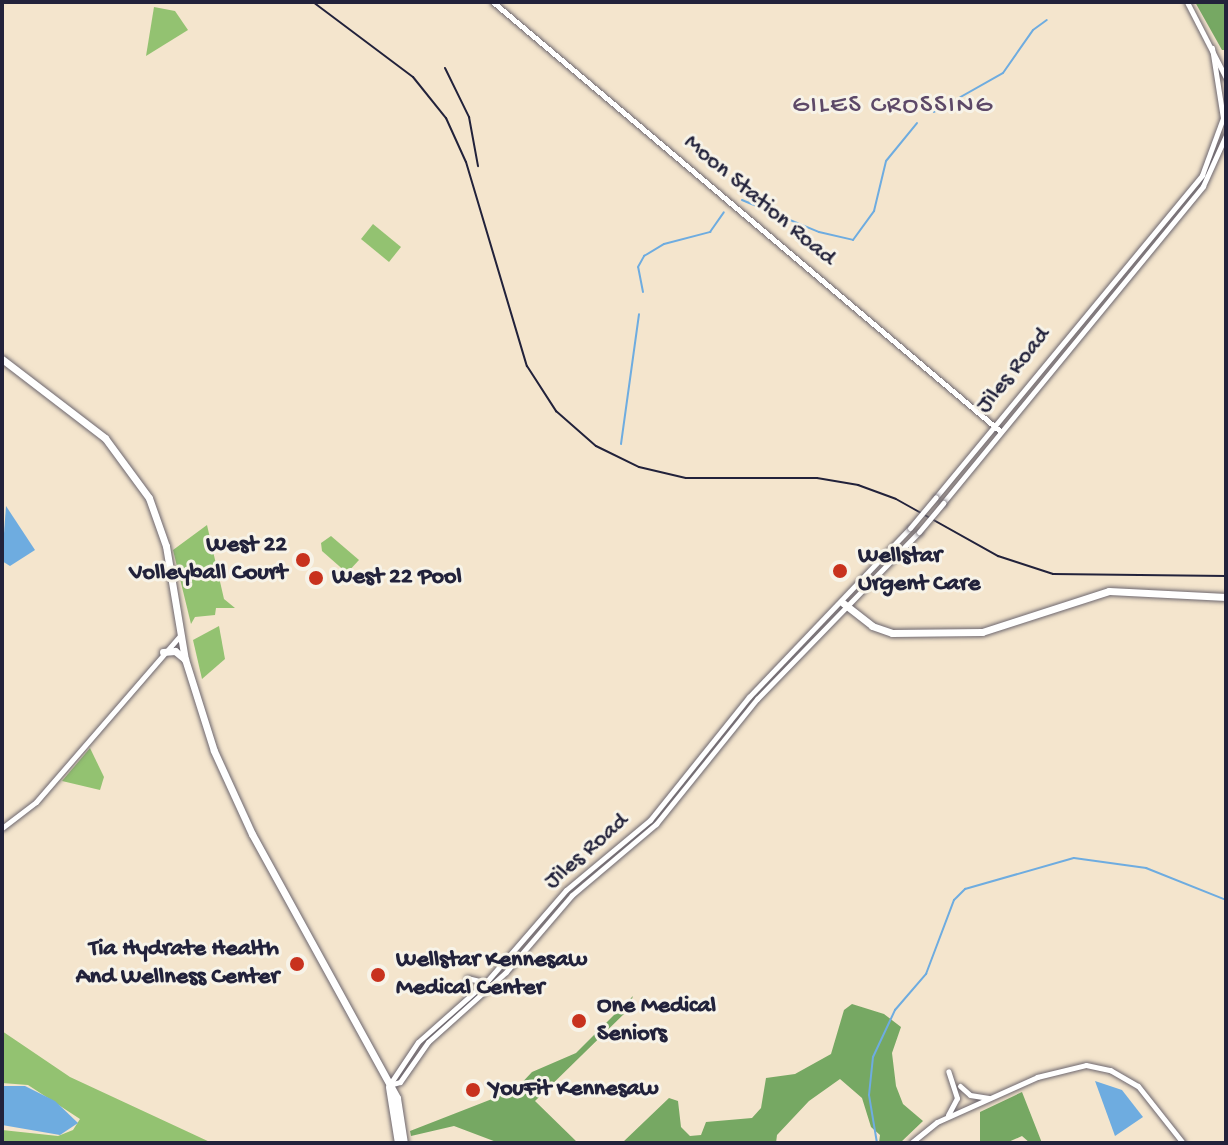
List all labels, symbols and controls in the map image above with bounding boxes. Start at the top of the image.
district label: GILES CROSSING [792,91,994,123]
street label: Moon Station Road [677,129,841,273]
street label: Jiles Road [971,322,1057,420]
place label: West 22 Volleyball Court [129,532,287,588]
place label: Wellstar Urgent Care [858,543,980,599]
marker: West 22 Volleyball Court [294,551,312,569]
marker: Wellstar Urgent Care [829,560,851,582]
place label: West 22 Pool [332,564,462,592]
marker: West 22 Pool [307,569,325,587]
street label: Jiles Road [539,808,635,896]
place label: Tia Hydrate Health And Wellness Center [76,936,279,992]
place label: Wellstar Kennesaw Medical Center [396,947,587,1003]
marker: Tia Hydrate Health And Wellness Center [286,953,308,975]
marker: Wellstar Kennesaw Medical Center [367,964,389,986]
place label: One Medical Seniors [597,993,716,1049]
marker: One Medical Seniors [568,1010,590,1032]
place label: YouFit Kennesaw [489,1076,658,1104]
marker: YouFit Kennesaw [464,1081,482,1099]

